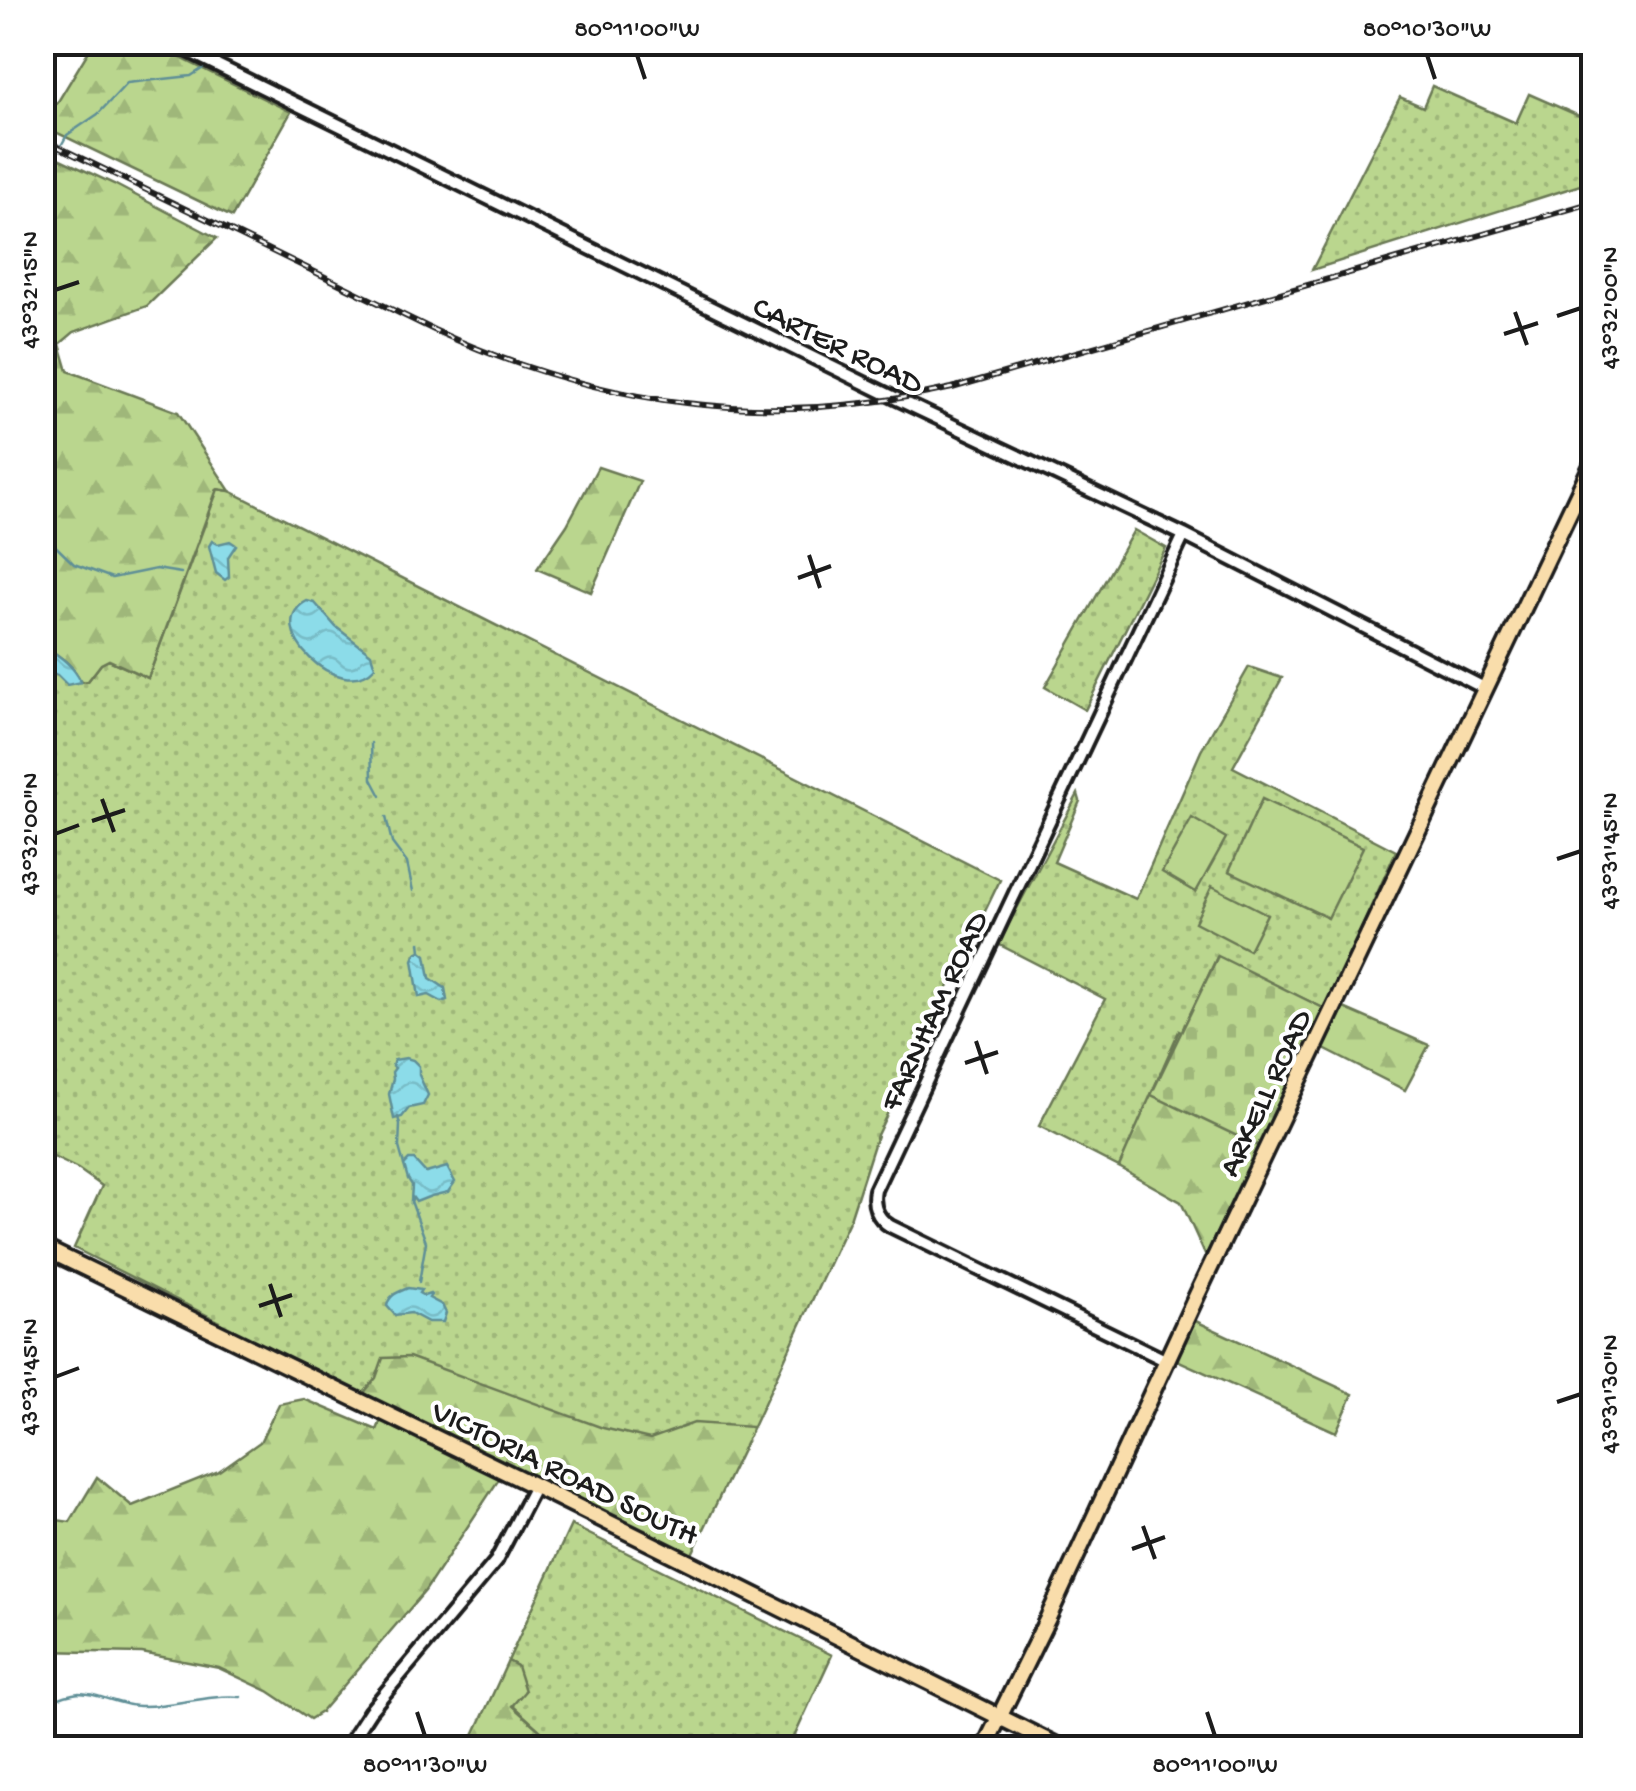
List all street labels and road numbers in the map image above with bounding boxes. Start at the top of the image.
street label: CARTER ROAD [745,290,929,405]
street label: FARNHAM ROAD [873,906,999,1119]
street label: ARKELL ROAD [1212,1004,1323,1184]
street label: VICTORIA ROAD SOUTH [423,1394,704,1557]

